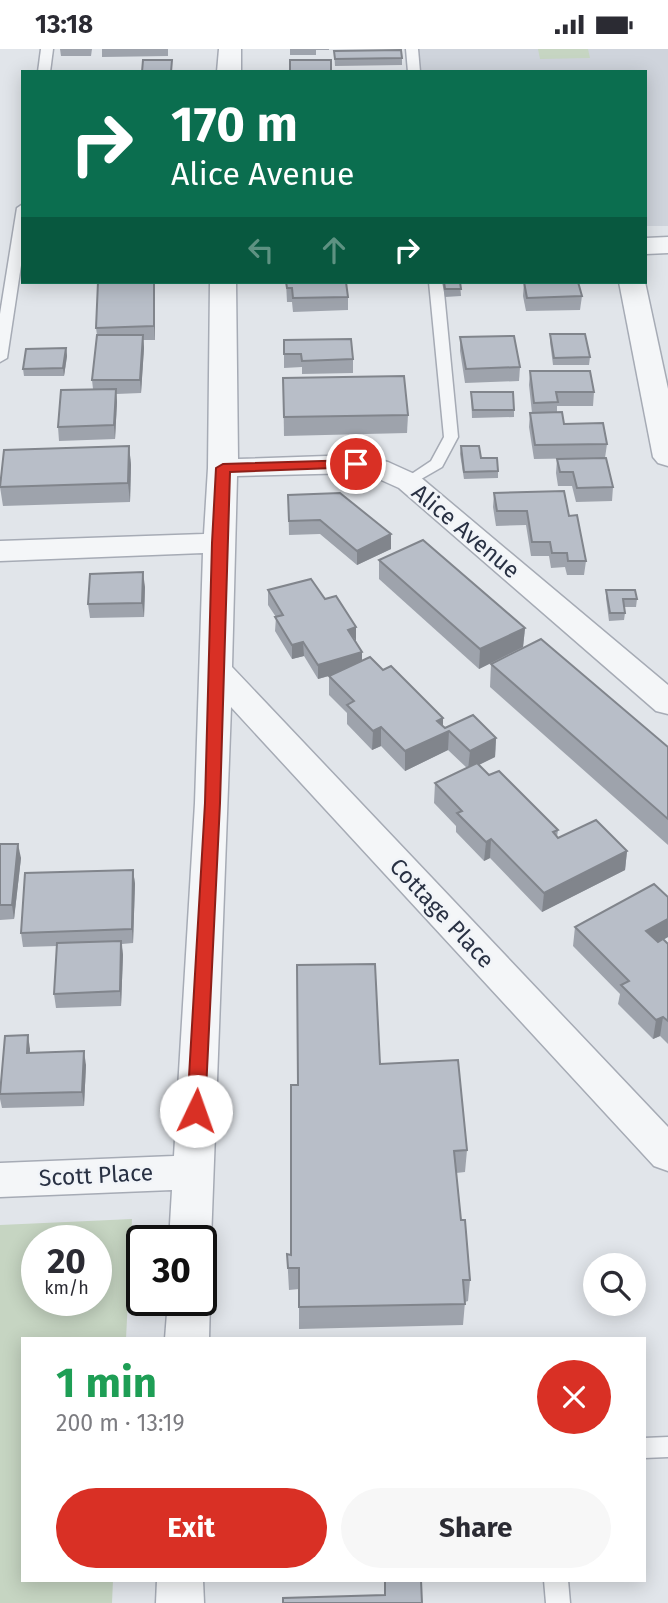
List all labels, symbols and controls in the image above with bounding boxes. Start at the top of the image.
text: 13:18 [35,9,93,40]
text: 170 m [171,95,298,154]
icon: right [56,98,147,189]
text: Alice Avenue [171,155,355,193]
icon: left [242,231,280,269]
icon: ahead [315,231,353,269]
icon: right [388,231,426,269]
pin [326,434,386,494]
icon: arrive [337,445,375,483]
street label: Alice Avenue [406,478,526,584]
street label: Cottage Place [384,852,500,974]
position arrow [159,1074,233,1148]
street label: Scott Place [38,1158,154,1192]
speed limit sign: 30 [126,1225,217,1316]
text: 20 [47,1240,86,1282]
map controls [583,1253,646,1316]
button: search [583,1253,646,1316]
text: km/h [44,1277,89,1299]
text: 1 min [56,1358,157,1408]
button: close [537,1360,611,1434]
text: 200 m · 13:19 [56,1409,185,1437]
button: Exit [56,1488,327,1568]
button: Share [341,1488,611,1568]

